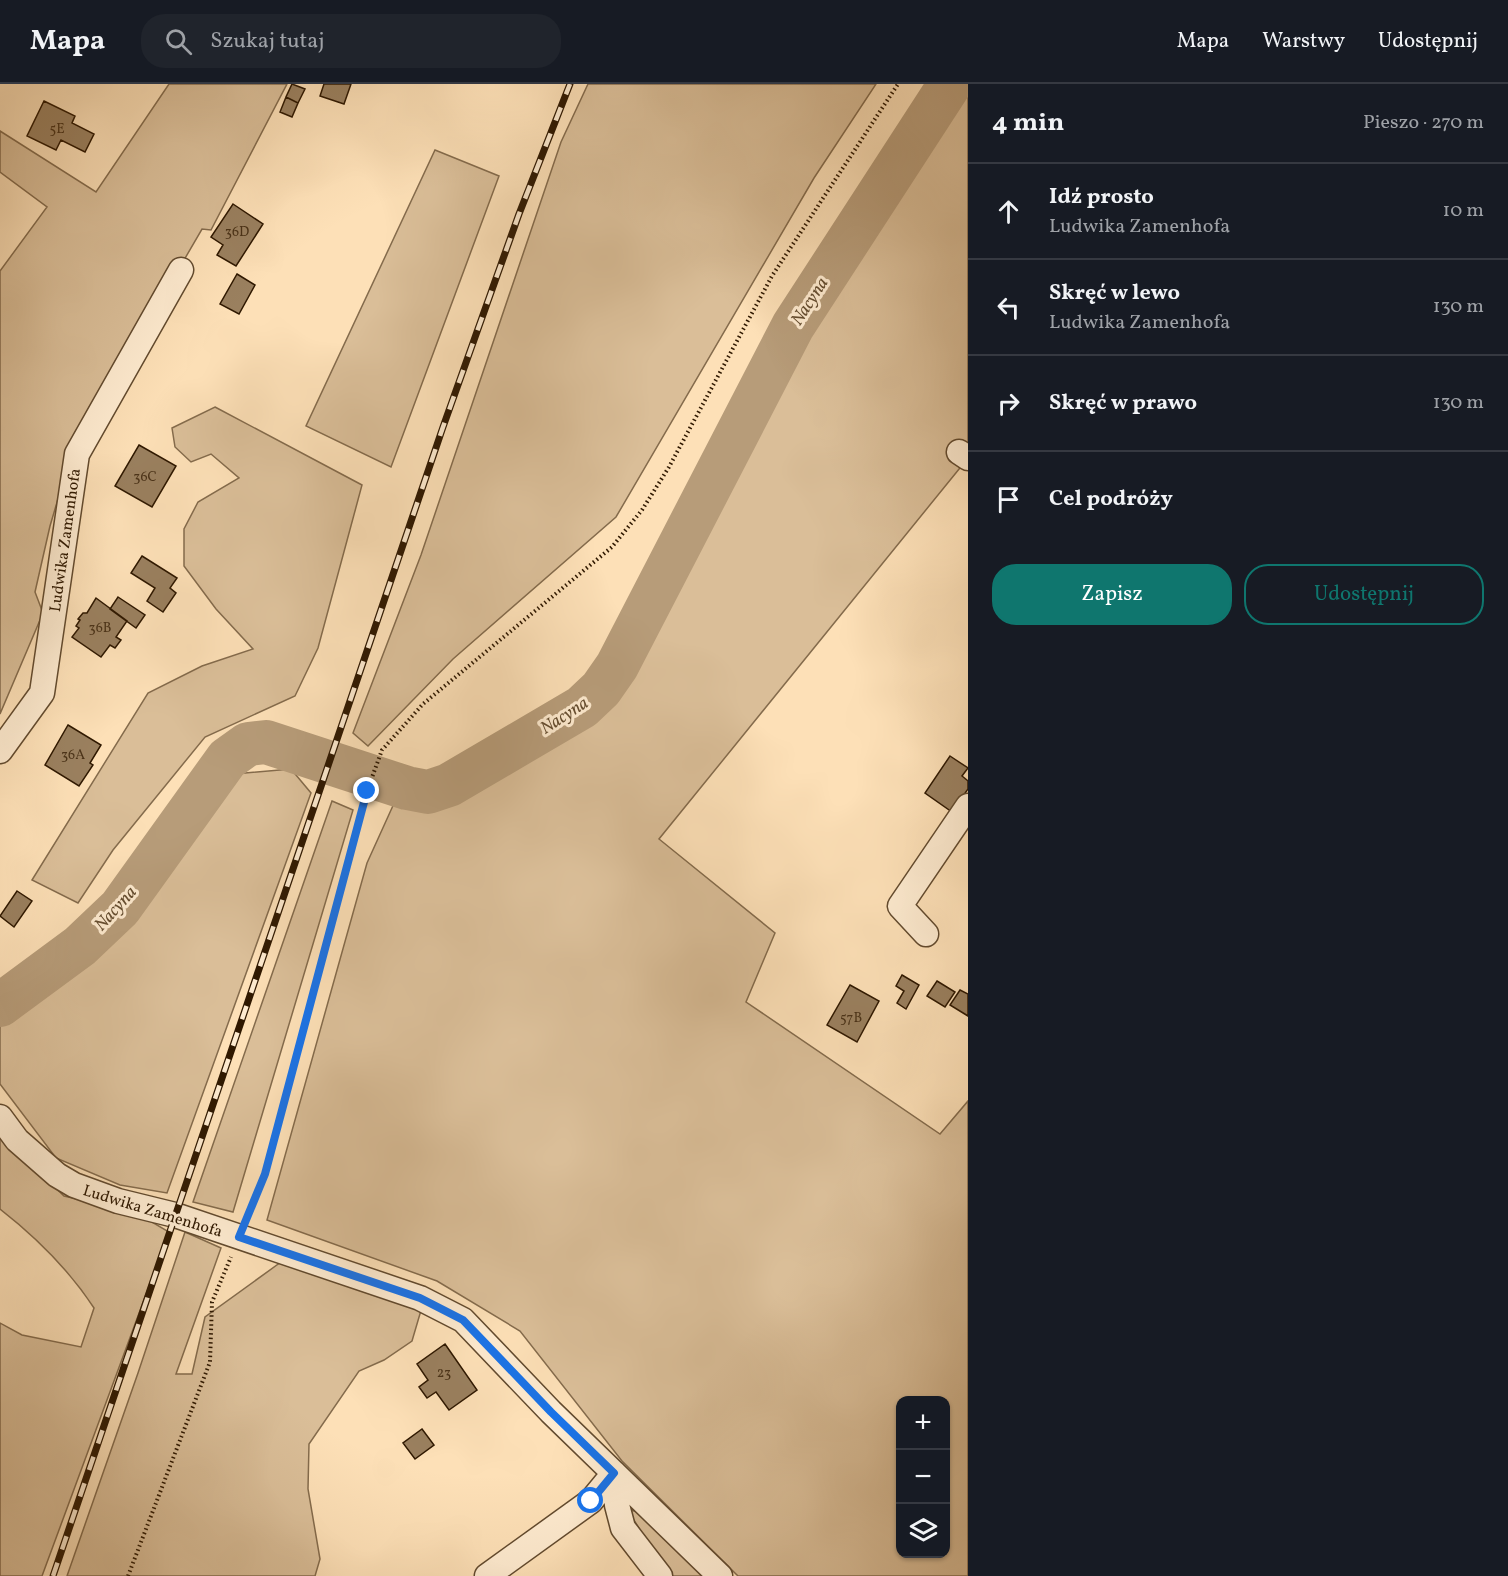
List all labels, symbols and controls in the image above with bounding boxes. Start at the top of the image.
search box [141,14,561,68]
text: Mapa [30,22,105,61]
icon: search [162,25,195,58]
text: Szukaj tutaj [210,26,324,57]
text: Mapa [1177,27,1229,56]
text: Warstwy [1262,27,1345,56]
text: Udostępnij [1378,27,1478,56]
text: 4 min [992,105,1064,141]
text: Pieszo · 270 m [1363,109,1484,137]
house number: 5E [49,120,65,139]
text: Idź prosto [1049,182,1154,213]
icon: ahead [992,195,1025,228]
text: 10 m [1443,197,1484,225]
text: Ludwika Zamenhofa [1049,213,1230,241]
house number: 36D [225,223,249,242]
water label: Nacyna [785,273,835,331]
text: Skręć w lewo [1049,278,1180,309]
icon: left [992,291,1025,324]
text: 130 m [1433,293,1484,321]
text: Ludwika Zamenhofa [1049,309,1230,337]
icon: right [992,387,1025,420]
text: Skręć w prawo [1049,388,1197,419]
text: 130 m [1433,389,1484,417]
street label: Ludwika Zamenhofa [45,467,87,614]
house number: 36C [133,468,157,487]
icon: arrive [992,483,1025,516]
text: Cel podróży [1049,484,1173,515]
button: Zapisz [992,564,1232,625]
button: Udostępnij [1244,564,1484,625]
house number: 36B [89,619,112,638]
water label: Nacyna [536,691,594,741]
house number: 36A [61,746,85,765]
route end [353,777,379,803]
water label: Nacyna [89,881,143,937]
house number: 57B [840,1009,862,1028]
street label: Ludwika Zamenhofa [80,1180,225,1244]
house number: 23 [437,1364,451,1383]
map controls [896,1396,950,1558]
button: + [896,1396,950,1450]
button: − [896,1450,950,1504]
route start [577,1487,603,1513]
button: layers [896,1504,950,1558]

